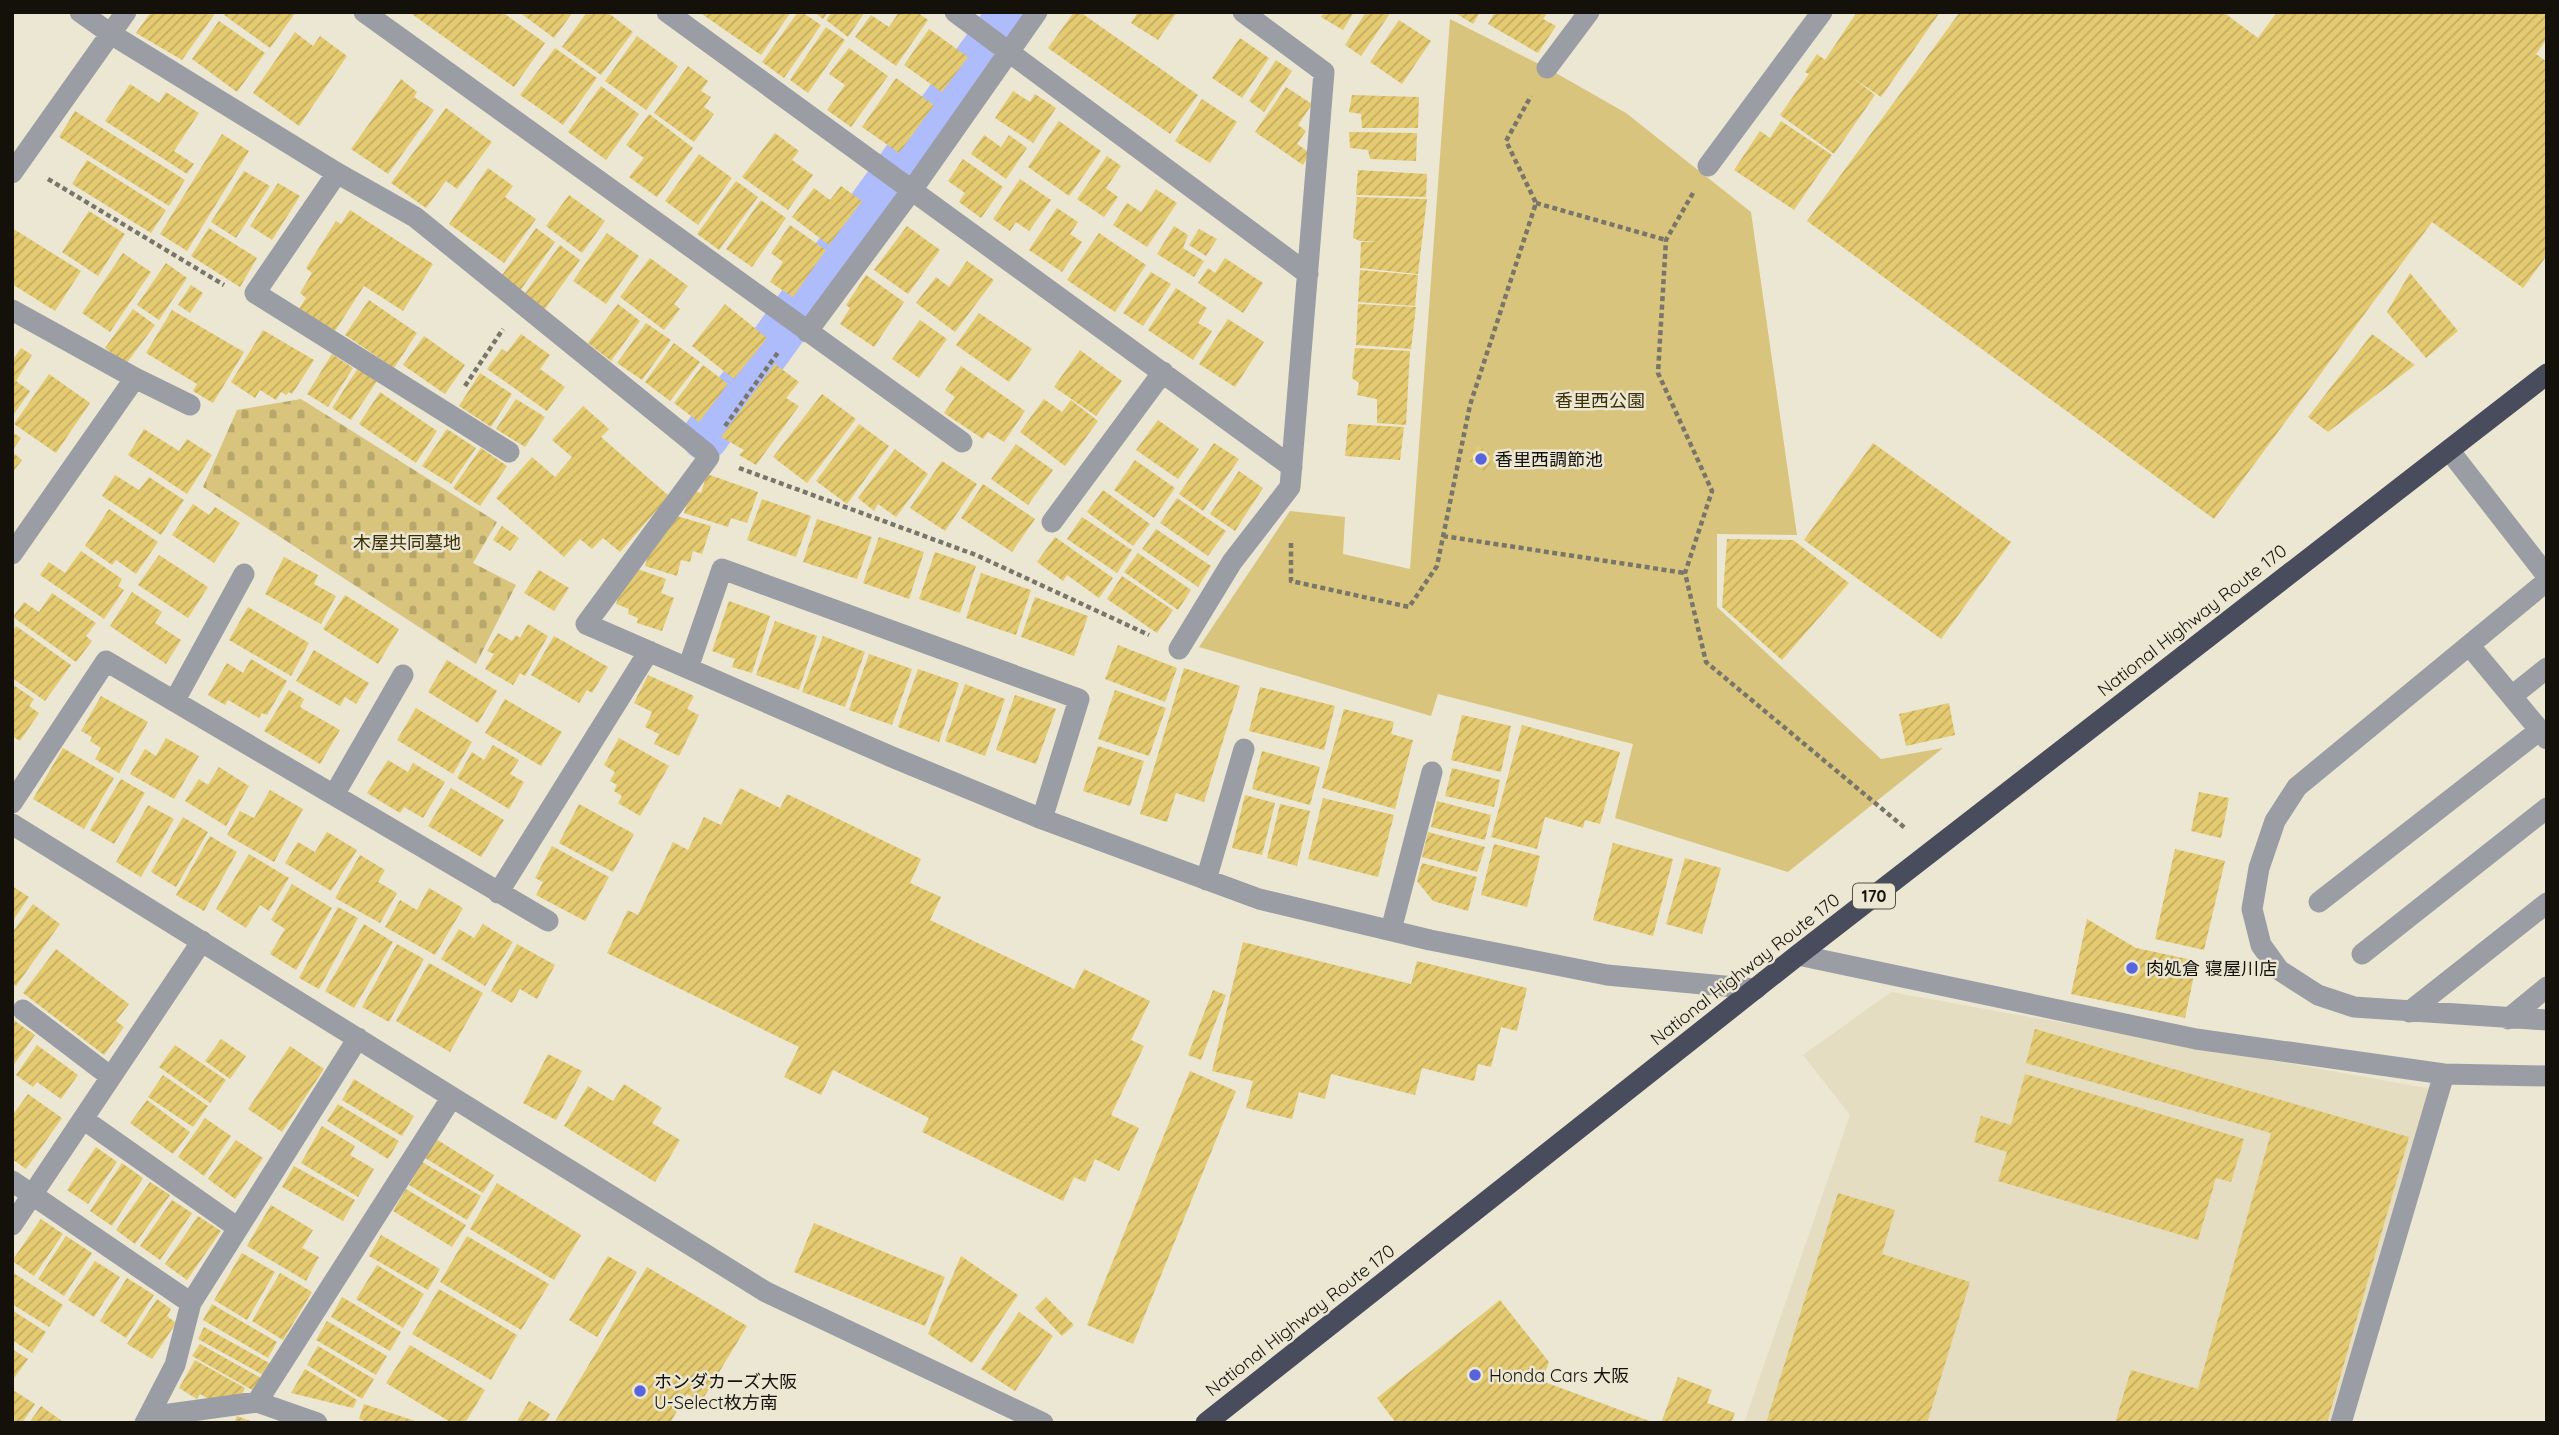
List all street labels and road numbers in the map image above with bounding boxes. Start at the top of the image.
street label: National Highway Route 170 [2093,539,2291,701]
road number: 170 [1853,884,1895,908]
street label: National Highway Route 170 [1646,888,1844,1050]
street label: National Highway Route 170 [1201,1239,1399,1401]

